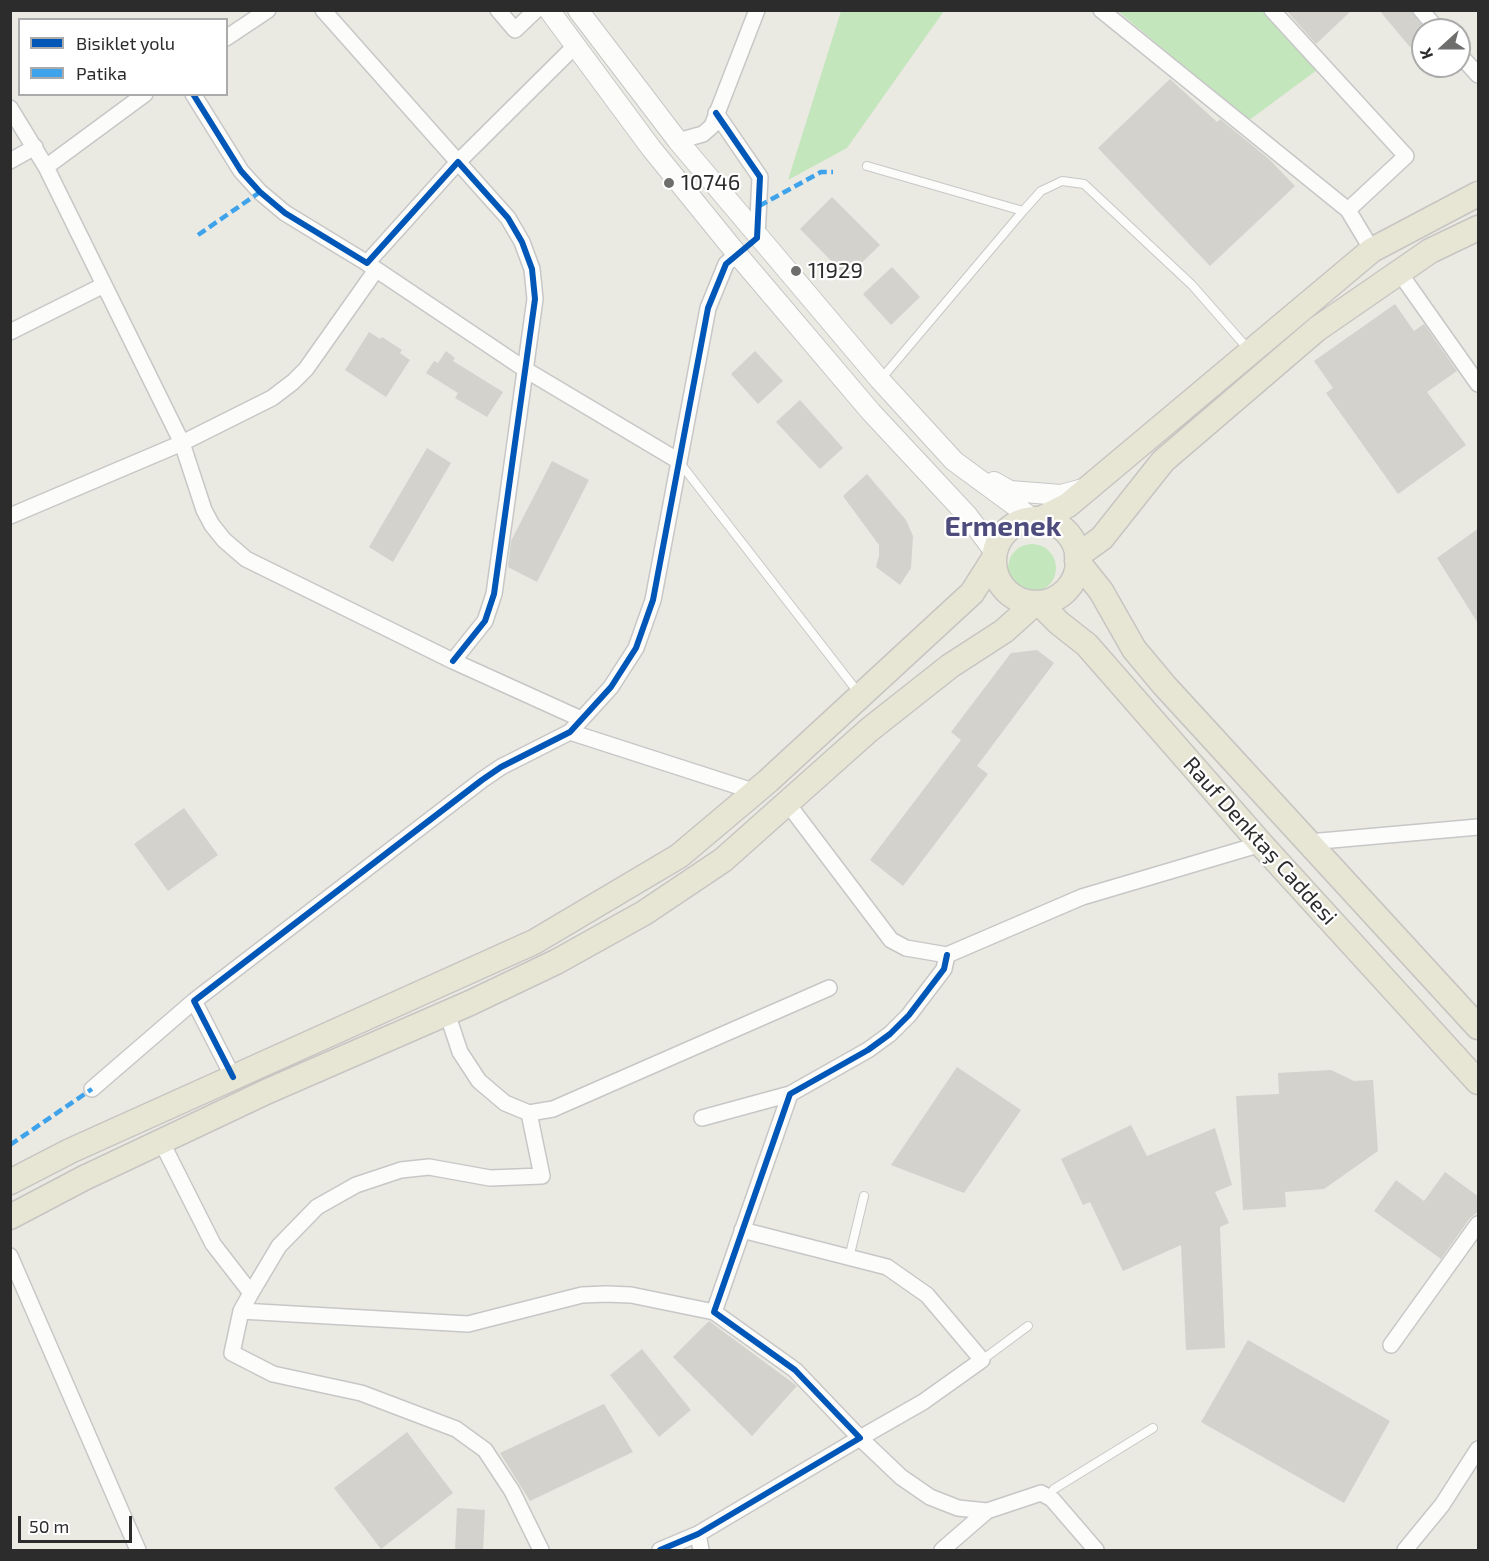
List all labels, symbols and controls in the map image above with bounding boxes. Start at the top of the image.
legend [18,18,228,96]
north arrow [1411,18,1471,78]
text: Bisiklet yolu [76,32,175,54]
text: K [1415,46,1436,62]
text: Patika [76,62,127,84]
place label: 10746 [681,170,740,196]
marker: 10746 [662,176,676,190]
place label: 11929 [808,258,863,284]
marker: 11929 [789,264,803,278]
district label: Ermenek [945,510,1061,544]
street label: Rauf Denktaş Caddesi [1178,752,1342,930]
scale bar [21,1504,135,1542]
text: 50 m [29,1515,69,1537]

